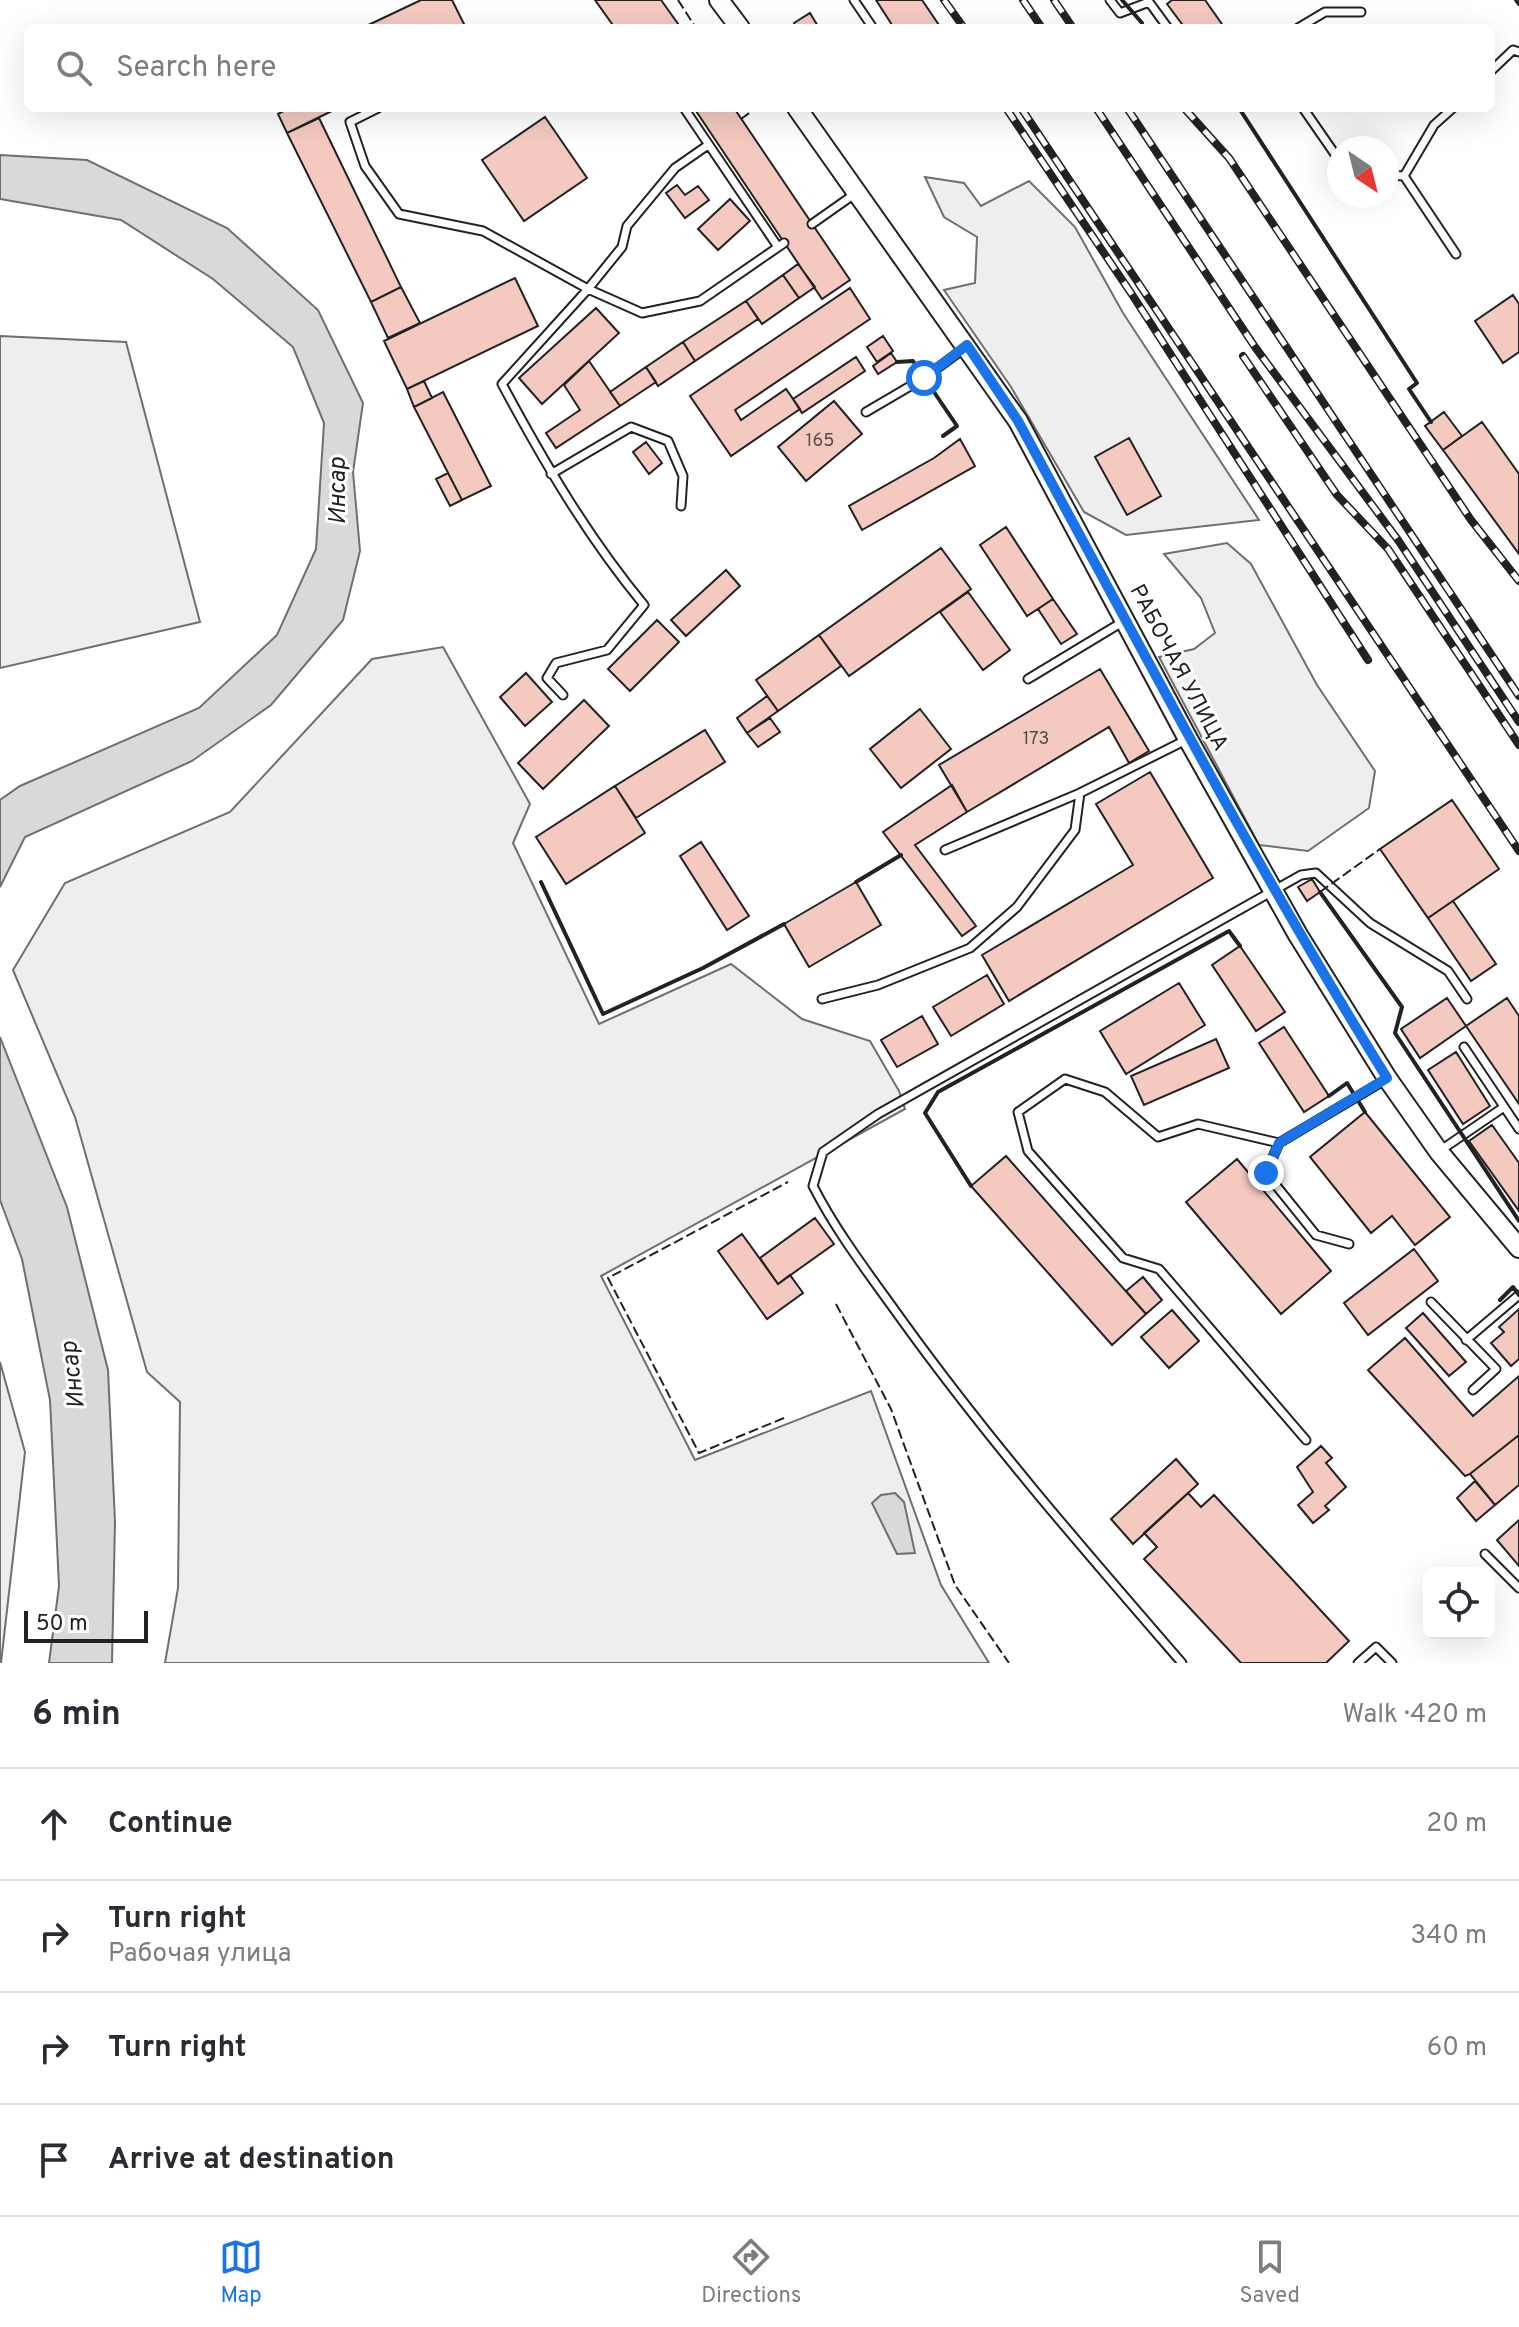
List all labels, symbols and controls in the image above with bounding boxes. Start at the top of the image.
search box [24,24,1495,112]
icon: search [52,46,96,90]
text: Search here [116,50,276,87]
north arrow [1327,136,1399,208]
route start [906,360,942,396]
house number: 165 [806,430,834,453]
water label: Инсар [324,456,354,525]
street label: РАБОЧАЯ УЛИЦА [1123,580,1233,756]
house number: 173 [1023,728,1049,751]
route end [1248,1155,1284,1191]
water label: Инсар [55,1339,93,1410]
map controls [1423,1567,1495,1639]
button: locate [1423,1567,1495,1639]
scale bar [24,1607,148,1643]
text: 50 m [36,1611,88,1638]
text: 6 min [32,1694,121,1737]
text: Walk · 420 m [1342,1699,1487,1732]
icon: ahead [32,1802,76,1846]
text: Continue [108,1806,233,1843]
text: 20 m [1426,1808,1487,1841]
text: Turn right [108,1901,246,1938]
icon: right [32,1914,76,1958]
text: 340 m [1410,1920,1487,1953]
text: Рабочая улица [108,1938,292,1971]
icon: right [32,2026,76,2070]
text: Turn right [108,2030,246,2067]
text: 60 m [1427,2032,1487,2065]
icon: arrive [32,2138,76,2182]
text: Arrive at destination [108,2142,394,2179]
tab: Map [219,2235,263,2310]
tab: Directions [701,2235,801,2310]
tab: Saved [1239,2235,1300,2310]

